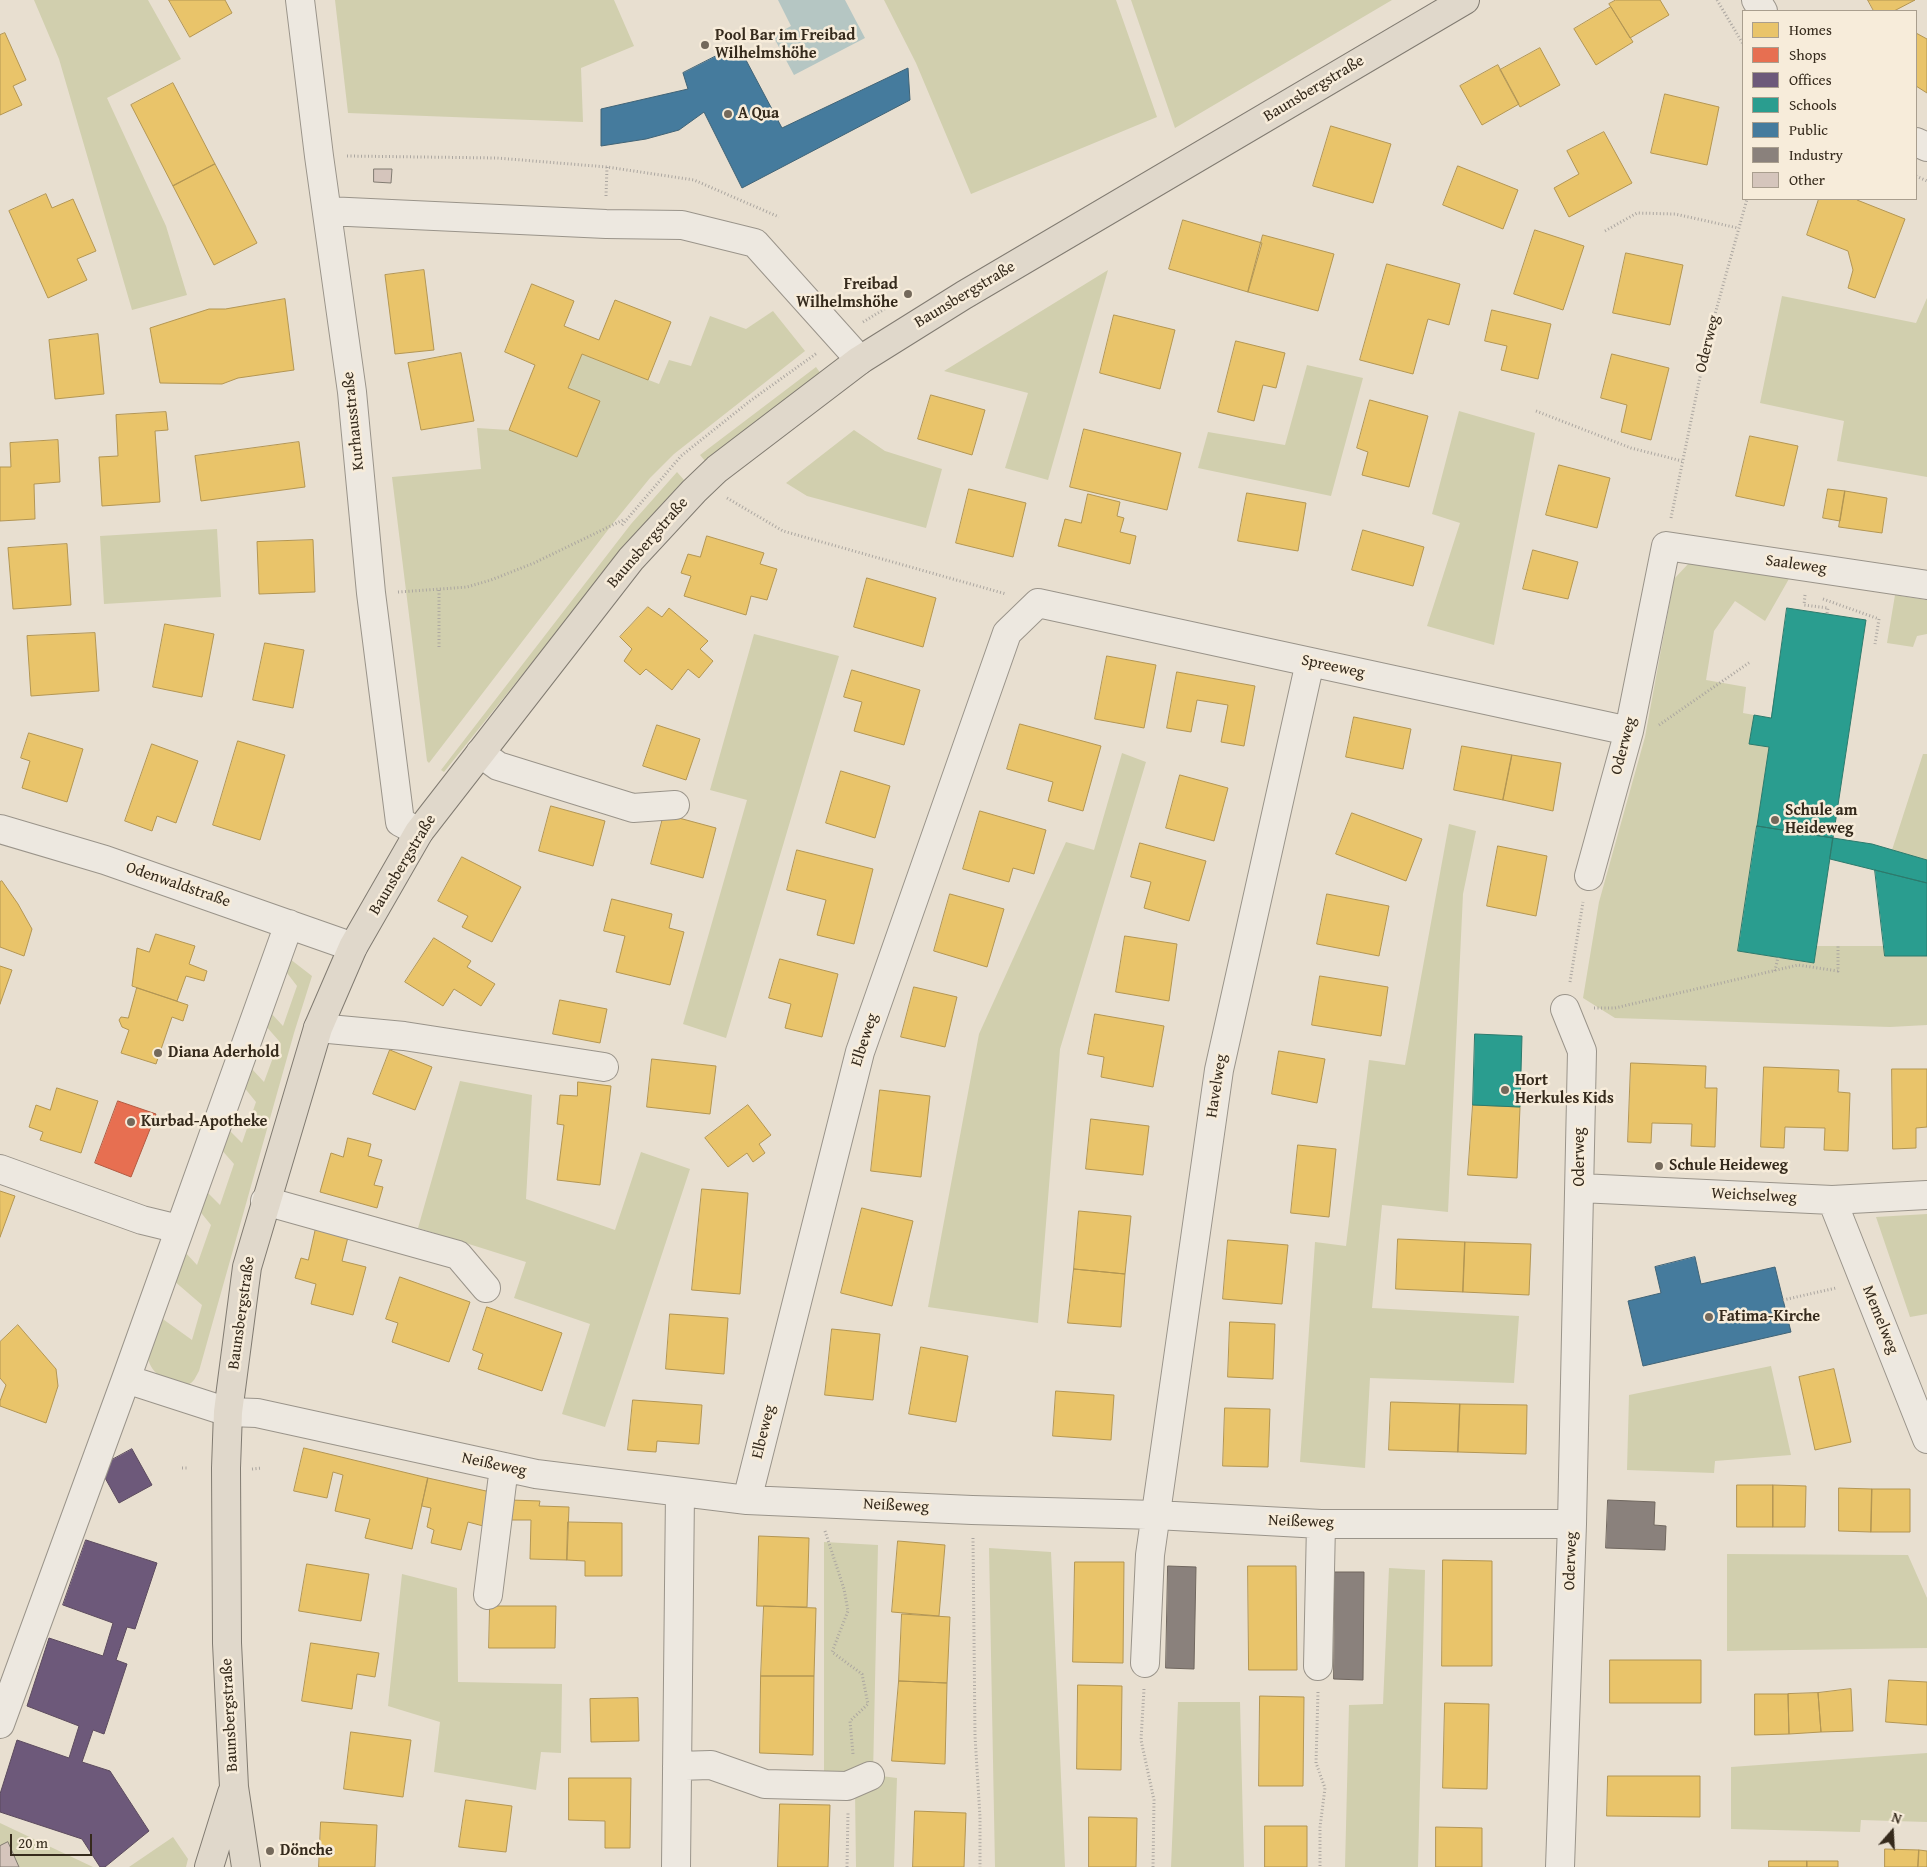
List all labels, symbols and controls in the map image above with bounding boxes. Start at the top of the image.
legend [1742,10,1917,200]
text: Homes [1789,19,1832,40]
place label: Pool Bar im Freibad Wilhelmshöhe [715,26,855,64]
marker: Pool Bar im Freibad Wilhelmshöhe [699,39,711,51]
text: Shops [1789,44,1826,65]
street label: Baunsbergstraße [1260,51,1368,127]
text: Offices [1789,69,1832,90]
text: Schools [1789,94,1837,115]
place label: A Qua [738,104,779,124]
marker: A Qua [722,108,734,120]
text: Public [1789,119,1828,140]
text: Industry [1789,144,1843,165]
text: Other [1789,169,1825,190]
street label: Baunsbergstraße [911,257,1019,333]
place label: Freibad Wilhelmshöhe [796,275,898,313]
marker: Freibad Wilhelmshöhe [902,288,914,300]
street label: Oderweg [1692,313,1724,375]
street label: Kurhausstraße [339,371,369,471]
street label: Baunsbergstraße [603,494,693,592]
street label: Saaleweg [1764,551,1828,579]
street label: Spreeweg [1300,651,1366,683]
street label: Oderweg [1607,715,1641,777]
place label: Schule am Heideweg [1785,801,1857,839]
street label: Baunsbergstraße [365,811,441,919]
marker: Schule am Heideweg [1769,814,1781,826]
street label: Odenwaldstraße [123,858,233,912]
street label: Elbeweg [847,1011,883,1069]
place label: Diana Aderhold [168,1043,279,1063]
marker: Diana Aderhold [152,1047,164,1059]
street label: Havelweg [1203,1053,1231,1119]
place label: Hort Herkules Kids [1515,1071,1614,1109]
marker: Hort Herkules Kids [1499,1084,1511,1096]
place label: Kurbad-Apotheke [141,1112,267,1132]
marker: Kurbad-Apotheke [125,1116,137,1128]
street label: Oderweg [1570,1128,1590,1186]
place label: Schule Heideweg [1669,1156,1788,1176]
marker: Schule Heideweg [1653,1160,1665,1172]
street label: Weichselweg [1711,1184,1797,1208]
street label: Baunsbergstraße [225,1255,259,1371]
street label: Memelweg [1858,1283,1902,1357]
place label: Fatima-Kirche [1719,1307,1820,1327]
marker: Fatima-Kirche [1703,1311,1715,1323]
street label: Elbeweg [748,1403,780,1461]
street label: Neißeweg [460,1449,528,1481]
street label: Neißeweg [863,1495,929,1517]
street label: Neißeweg [1268,1511,1334,1533]
street label: Oderweg [1560,1531,1582,1591]
street label: Baunsbergstraße [217,1658,243,1772]
north arrow [1867,1807,1917,1857]
text: N [1889,1807,1905,1829]
scale bar [12,1824,95,1856]
text: 20 m [18,1832,48,1853]
place label: Dönche [280,1841,333,1861]
marker: Dönche [264,1845,276,1857]

